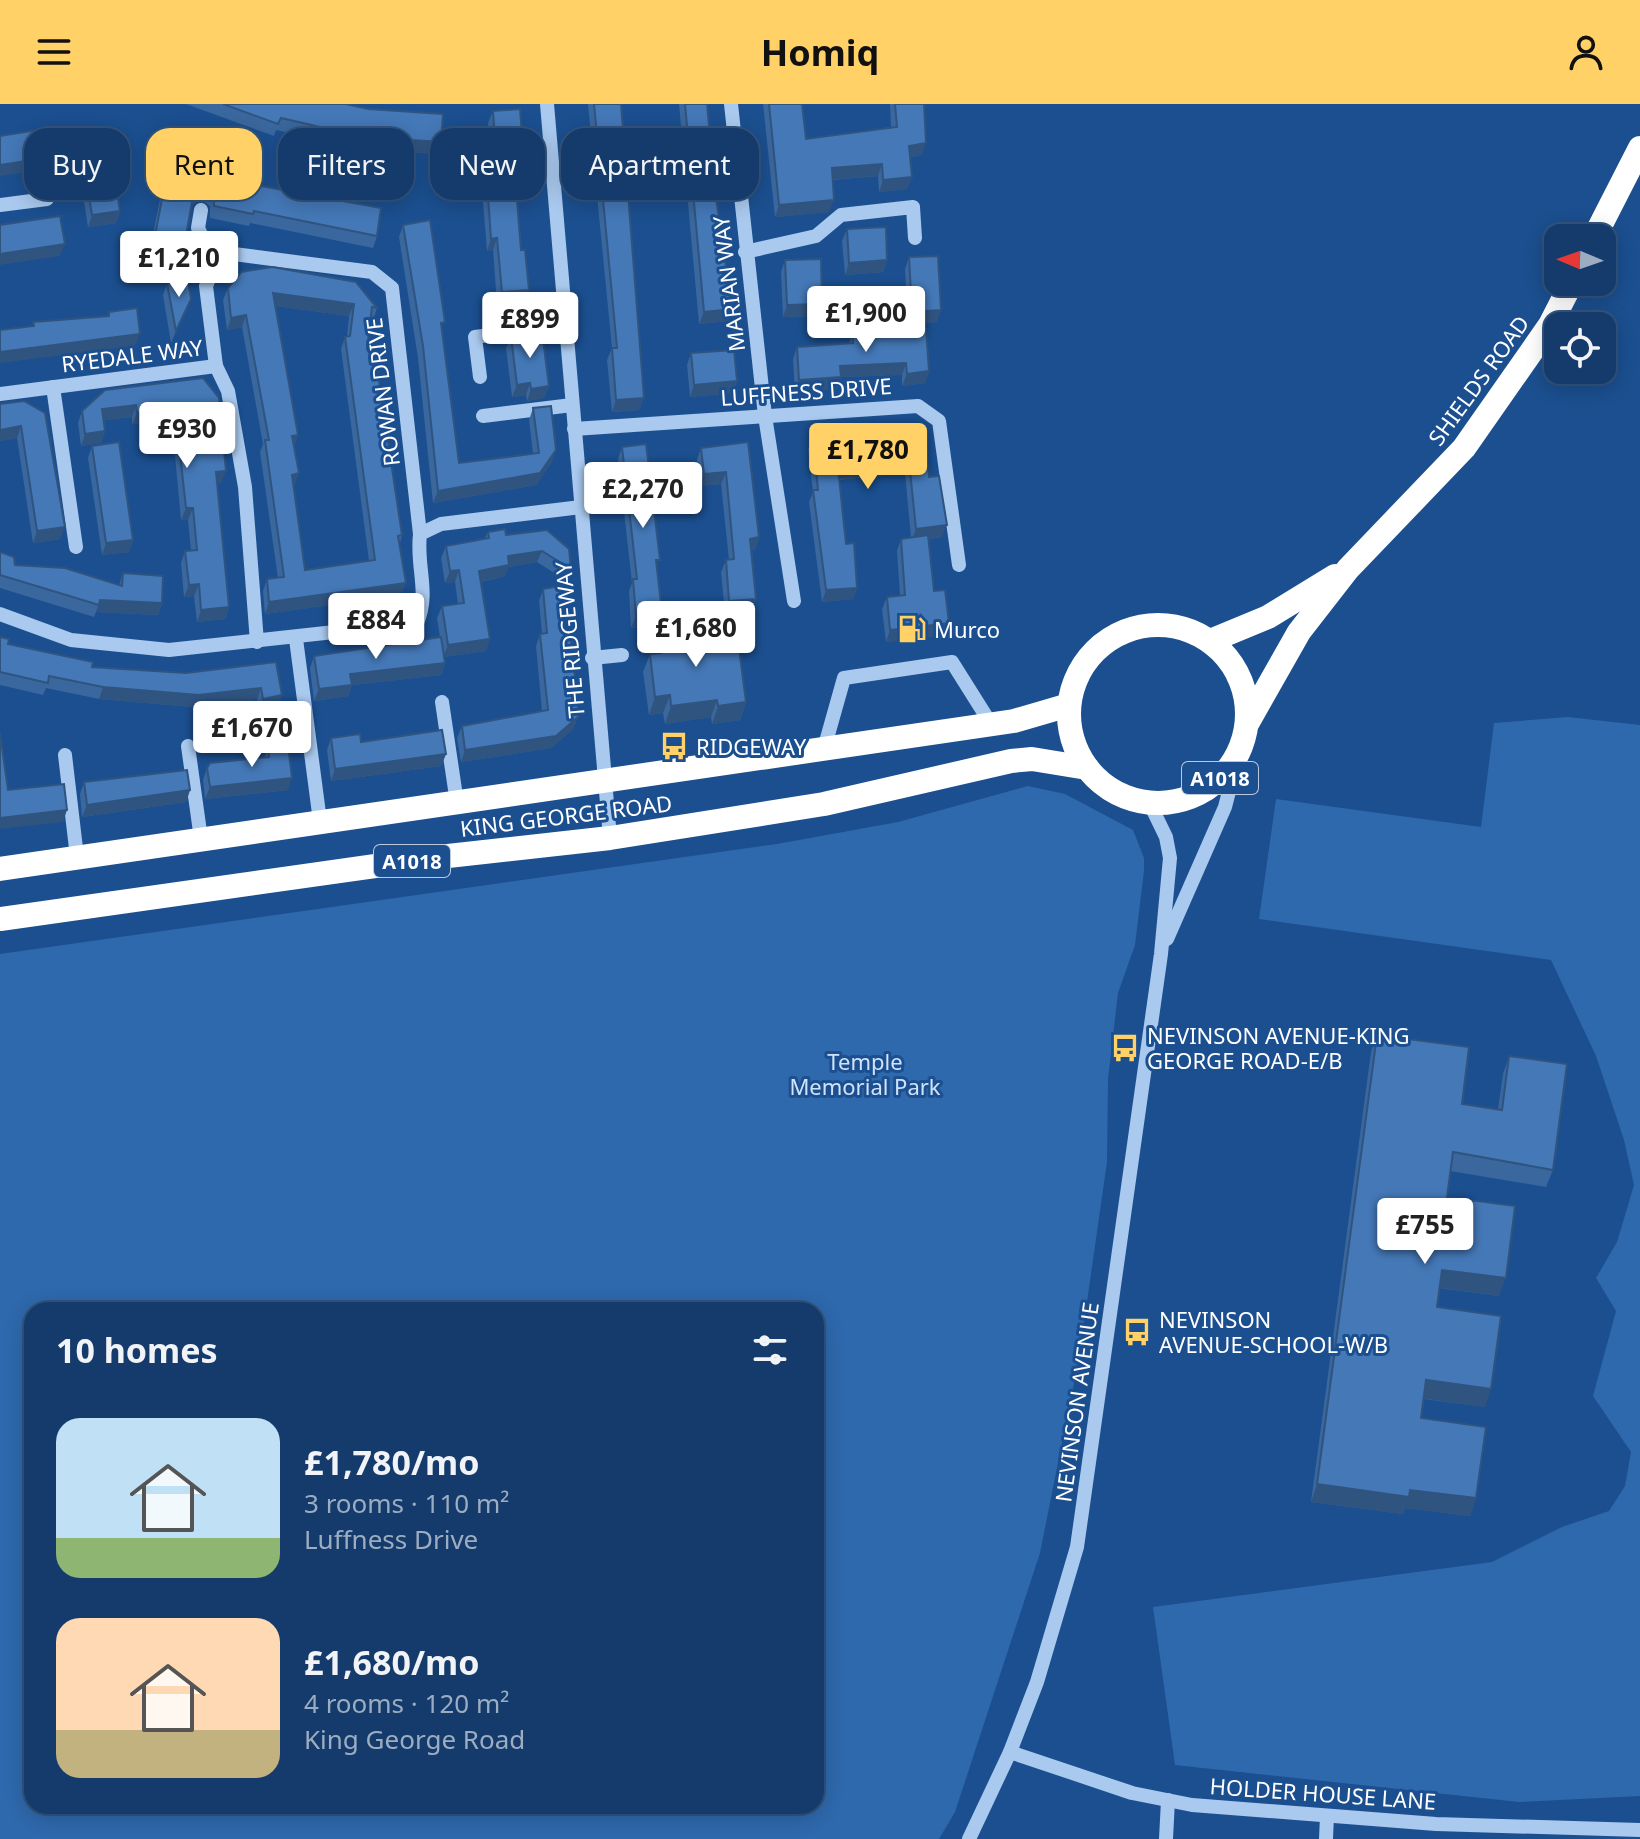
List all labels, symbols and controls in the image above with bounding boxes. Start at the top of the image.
text: Homiq [761,28,879,77]
icon: menu [32,30,76,74]
icon: person [1564,30,1608,74]
chip: Buy [24,128,130,200]
chip: Rent [146,128,262,200]
chip: Filters [278,128,414,200]
chip: New [430,128,545,200]
chip: Apartment [561,128,759,200]
street label: MARIAN WAY [705,214,751,354]
north arrow [1544,224,1616,296]
map controls [1544,224,1616,384]
pin: £1,210 [114,231,244,299]
text: £1,210 [138,239,220,275]
pin: £1,900 [801,286,931,354]
pin: £899 [483,292,577,360]
text: £1,900 [825,294,907,330]
text: £899 [500,300,560,336]
street label: SHIELDS ROAD [1421,309,1535,451]
button: locate [1544,312,1616,384]
street label: ROWAN DRIVE [358,316,406,468]
street label: RYEDALE WAY [60,331,205,379]
street label: LUFFNESS DRIVE [719,370,893,412]
pin: £930 [140,402,234,470]
text: £930 [157,410,217,446]
pin: £1,780 [803,423,933,491]
text: £1,780 [827,431,909,467]
pin: £2,270 [578,462,708,530]
text: £2,270 [602,470,684,506]
street label: THE RIDGEWAY [547,560,591,719]
pin: £884 [329,593,423,661]
text: £884 [346,601,406,637]
pin: £1,680 [631,601,761,669]
text: £1,680 [655,609,737,645]
fuel station icon: Murco [897,614,927,644]
place label: Murco [934,614,1000,644]
pin: £1,670 [187,701,317,769]
text: £1,670 [211,709,293,745]
bus stop icon: RIDGEWAY [659,731,689,761]
place label: RIDGEWAY [696,731,807,761]
road number: A1018 [1182,762,1258,794]
street label: KING GEORGE ROAD [458,787,674,843]
road number: A1018 [374,845,450,877]
place label: NEVINSON AVENUE-KING GEORGE ROAD-E/B [1147,1020,1410,1075]
bus stop icon: NEVINSON AVENUE-KING GEORGE ROAD-E/B [1110,1033,1140,1063]
park label: Temple Memorial Park [789,1046,941,1101]
pin: £755 [1378,1198,1472,1266]
text: £755 [1395,1206,1455,1242]
street label: NEVINSON AVENUE [1047,1300,1105,1504]
place label: NEVINSON AVENUE-SCHOOL-W/B [1159,1304,1388,1359]
bus stop icon: NEVINSON AVENUE-SCHOOL-W/B [1122,1317,1152,1347]
text: 10 homes [56,1327,218,1373]
icon: filters [748,1328,792,1372]
text: £1,780/mo [304,1439,479,1485]
icon: home [120,1450,216,1546]
text: 3 rooms · 110 m² [304,1485,509,1521]
text: Luffness Drive [304,1521,478,1557]
text: £1,680/mo [304,1639,479,1685]
icon: home [120,1650,216,1746]
text: 4 rooms · 120 m² [304,1685,509,1721]
text: King George Road [304,1721,525,1757]
street label: HOLDER HOUSE LANE [1209,1770,1437,1816]

